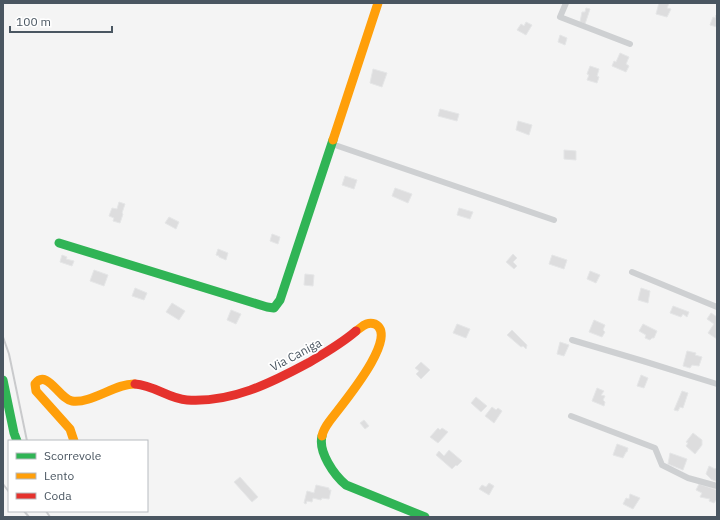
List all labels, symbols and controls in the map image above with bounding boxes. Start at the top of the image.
scale bar [10,8,112,34]
text: 100 m [16,14,51,29]
street label: Via Caniga [268,335,324,374]
legend [8,440,148,512]
text: Scorrevole [44,448,102,463]
text: Lento [44,468,74,483]
text: Coda [44,488,72,503]

